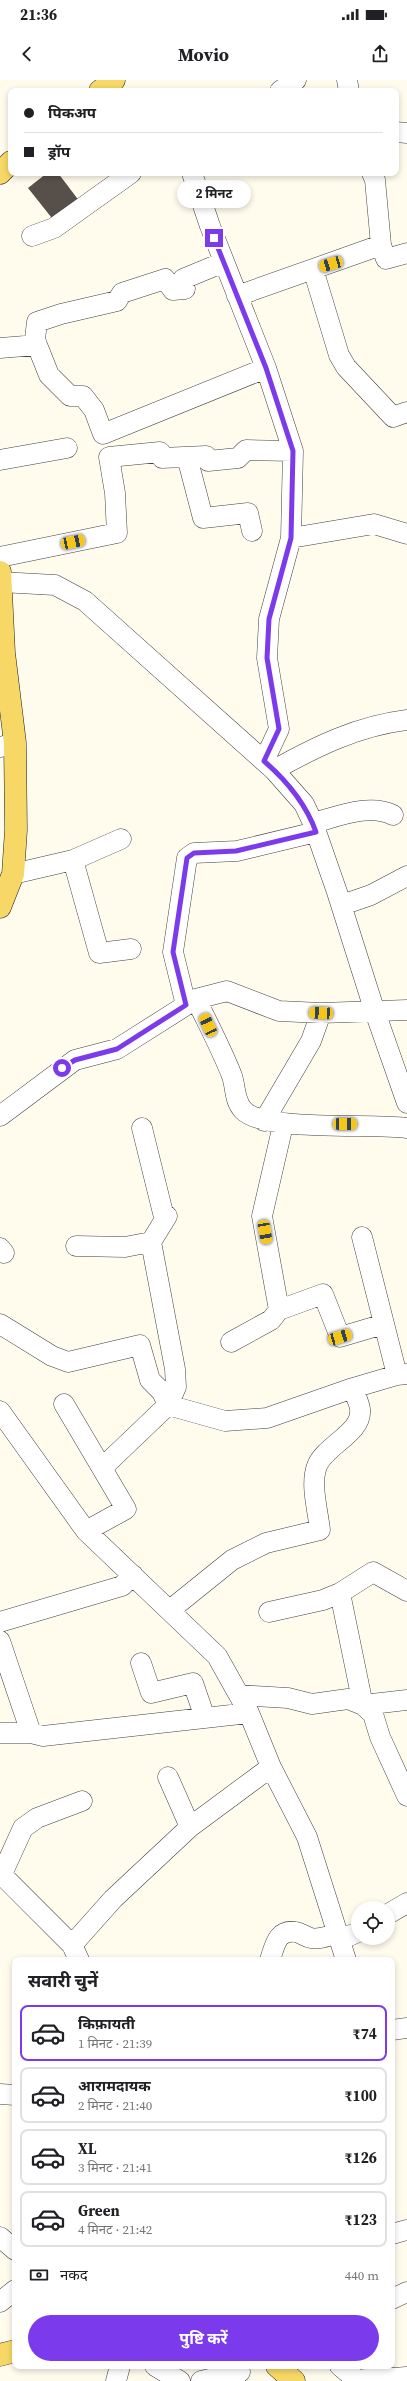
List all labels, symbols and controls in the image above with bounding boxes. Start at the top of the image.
text: 21:36 [20,4,57,25]
text: Movio [178,42,229,67]
icon: back [16,43,38,65]
icon: share [369,43,391,65]
text: पिकअप [48,102,96,123]
text: ड्रॉप [48,141,70,162]
callout: 2 मिनट [177,180,251,208]
text: 2 मिनट [195,185,233,202]
route end [205,229,223,247]
car [318,255,344,273]
car [60,534,86,550]
car [309,1006,333,1020]
car [197,1012,219,1038]
route start [53,1059,71,1077]
car [333,1118,357,1130]
car [257,1219,273,1245]
car [327,1328,353,1346]
map controls [351,1901,395,1945]
button: locate [351,1901,395,1945]
text: सवारी चुनें [28,1968,98,1993]
text: किफ़ायती [78,2013,135,2034]
icon: car [30,2015,66,2051]
text: ₹74 [353,2023,377,2044]
text: 1 मिनट · 21:39 [78,2035,152,2052]
text: आरामदायक [78,2075,151,2096]
icon: car [30,2077,66,2113]
text: ₹100 [344,2085,377,2106]
text: 2 मिनट · 21:40 [78,2097,152,2114]
text: XL [78,2138,97,2159]
icon: car [30,2139,66,2175]
text: ₹126 [344,2147,377,2168]
text: 3 मिनट · 21:41 [78,2159,152,2176]
text: Green [78,2200,120,2221]
icon: car [30,2201,66,2237]
text: ₹123 [344,2209,377,2230]
text: 4 मिनट · 21:42 [78,2221,152,2238]
icon: cash [28,2264,50,2286]
text: नकद [60,2264,88,2285]
text: 440 m [345,2267,379,2284]
button: पुष्टि करें [28,2315,379,2361]

